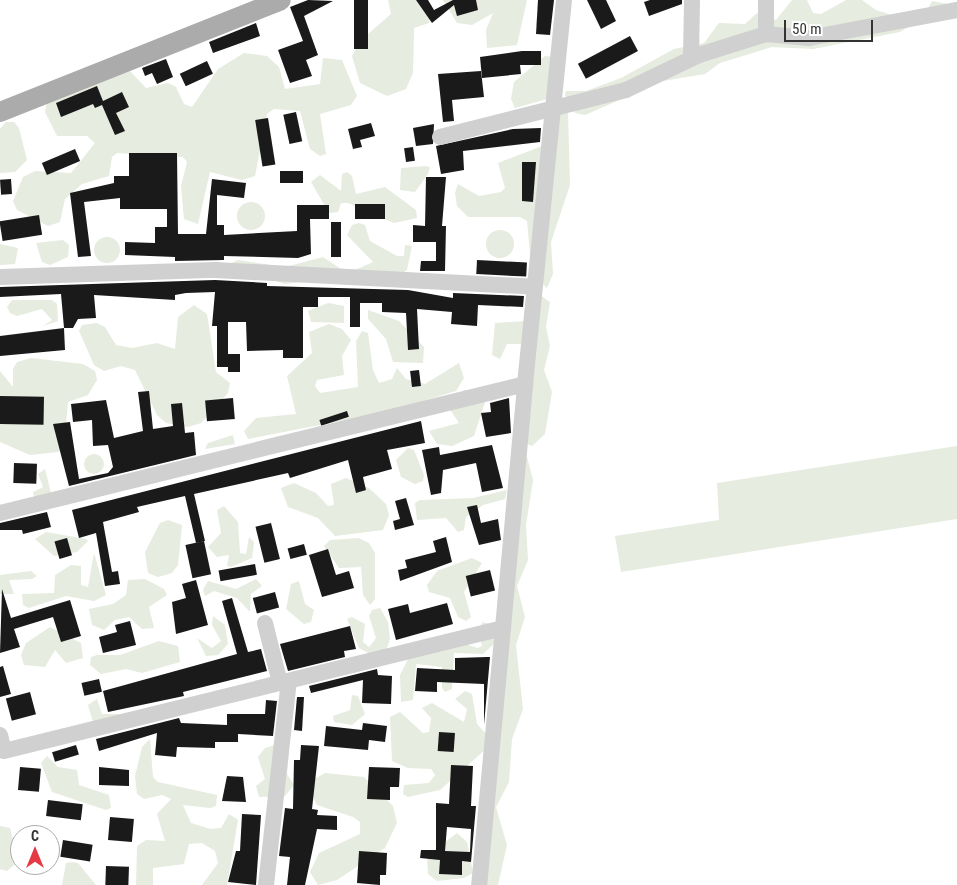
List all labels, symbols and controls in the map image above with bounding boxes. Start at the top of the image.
scale bar [787,10,876,42]
text: 50 m [792,20,822,38]
north arrow [10,825,60,875]
text: С [31,828,39,844]

